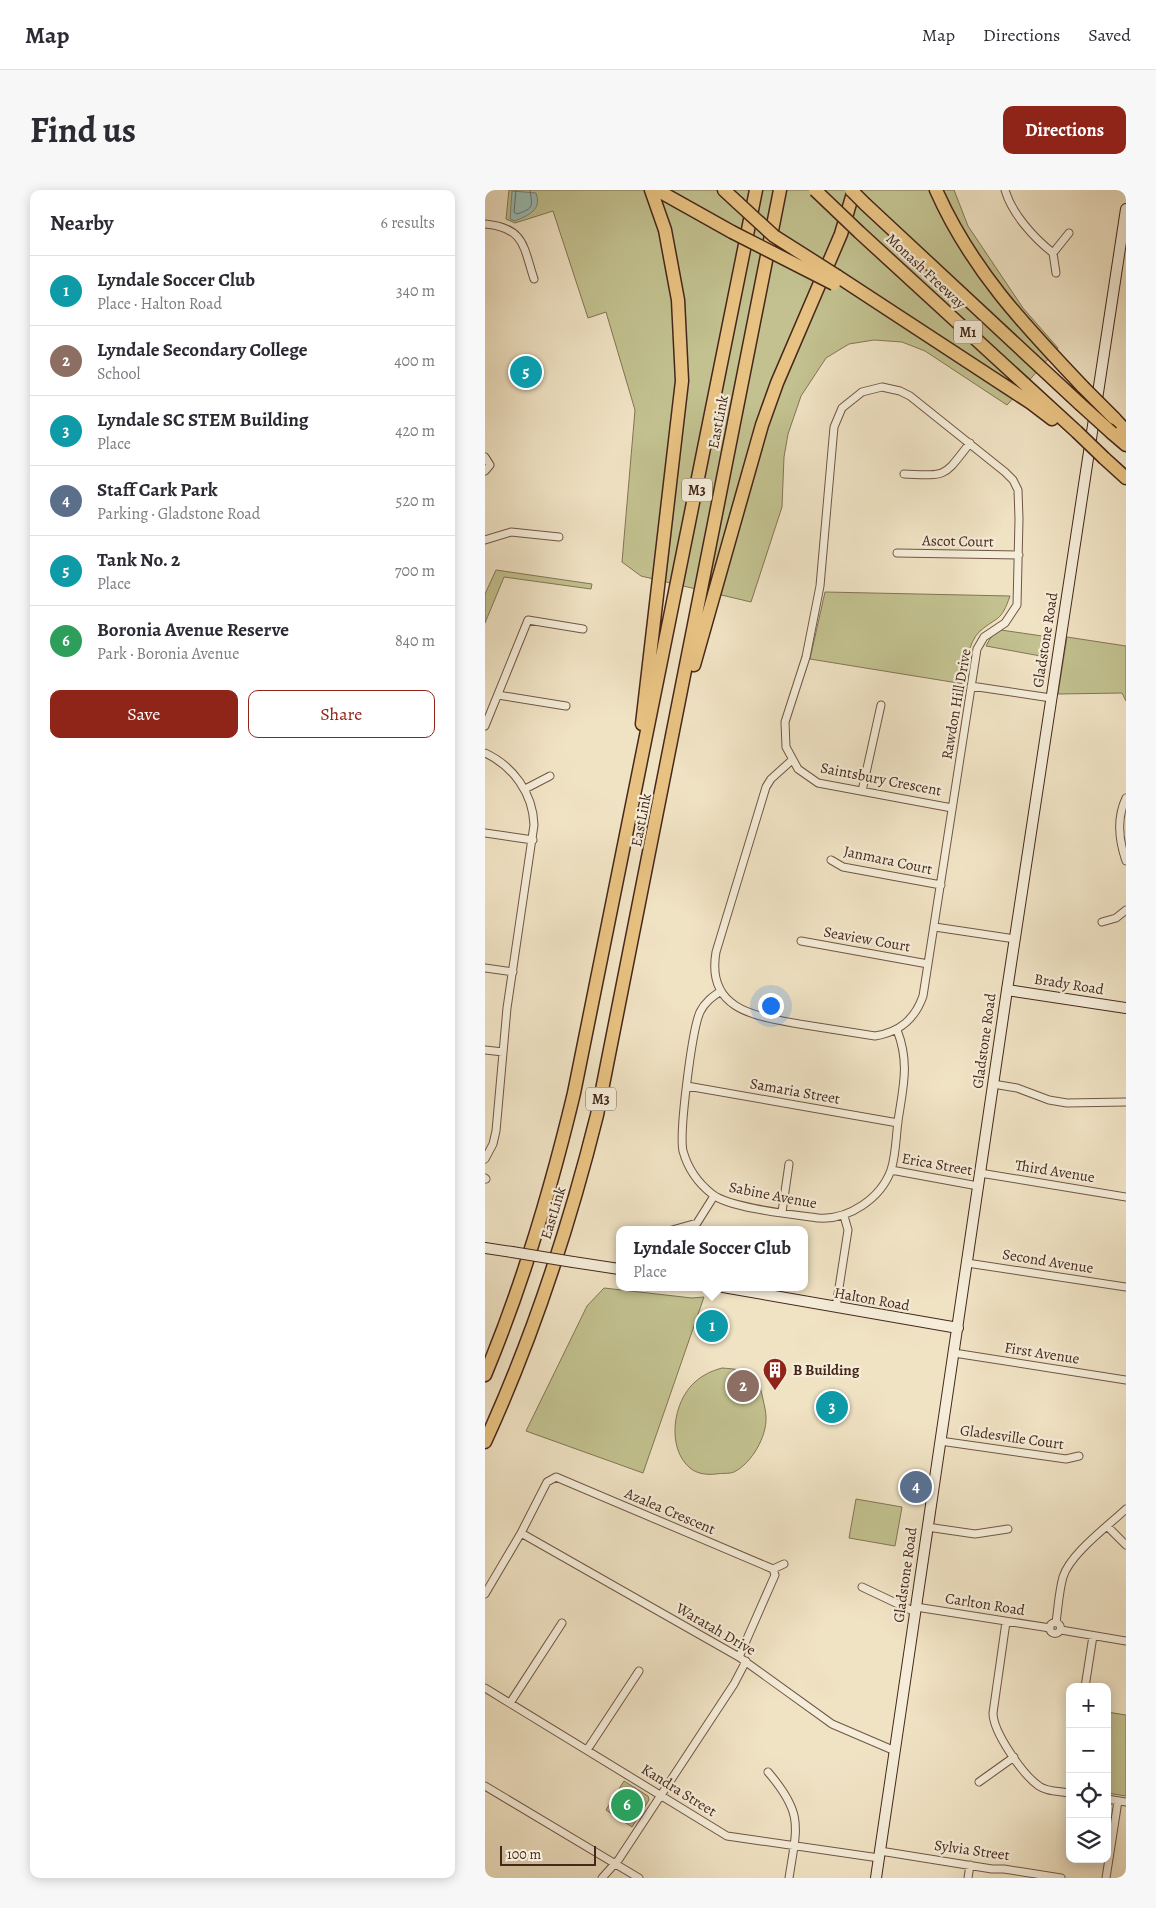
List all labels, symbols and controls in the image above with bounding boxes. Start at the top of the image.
text: Map [25,19,69,51]
text: Map [922,23,955,47]
text: Directions [983,23,1060,47]
text: Saved [1088,23,1131,47]
text: Find us [30,106,136,154]
button: Directions [1003,106,1126,154]
text: Nearby [50,209,113,237]
text: 6 results [381,212,435,234]
street label: Monash Freeway [882,229,970,313]
text: Lyndale Soccer Club [97,267,255,293]
text: 1 [63,280,69,302]
text: 340 m [396,280,435,302]
text: Place · Halton Road [97,293,222,315]
road number: M1 [954,320,982,344]
text: Lyndale Secondary College [97,337,308,363]
text: 2 [62,350,70,372]
text: 400 m [394,350,435,372]
pin: 5 [510,353,542,391]
text: School [97,363,140,385]
street label: EastLink [703,393,733,450]
text: Lyndale SC STEM Building [97,407,309,433]
text: 3 [63,420,69,442]
text: 420 m [395,420,435,442]
text: Place [97,433,131,455]
text: Staff Cark Park [97,477,218,503]
road number: M3 [682,478,712,502]
text: 4 [62,490,70,512]
text: 520 m [396,490,435,512]
text: Parking · Gladstone Road [97,503,260,525]
street label: Ascot Court [921,530,994,552]
text: Tank No. 2 [97,547,180,573]
text: 5 [63,560,69,582]
text: 700 m [395,560,435,582]
text: Place [97,573,131,595]
street label: Gladstone Road [1028,590,1063,689]
text: Boronia Avenue Reserve [97,617,289,643]
text: 6 [62,630,70,652]
text: 840 m [395,630,435,652]
text: Park · Boronia Avenue [97,643,239,665]
street label: Rawdon Hill Drive [936,647,976,761]
button: Save [50,690,238,738]
button: Share [248,690,435,738]
street label: Saintsbury Crescent [819,757,943,801]
street label: EastLink [626,791,656,848]
street label: Janmara Court [842,841,934,879]
street label: Seaview Court [822,922,912,956]
street label: Brady Road [1033,969,1106,1000]
street label: Gladstone Road [967,991,1001,1090]
your location [758,993,784,1019]
street label: Samaria Street [748,1073,842,1109]
road number: M3 [586,1088,616,1111]
street label: Erica Street [900,1148,974,1180]
street label: Third Avenue [1014,1155,1097,1187]
street label: Sabine Avenue [727,1177,819,1213]
street label: EastLink [536,1184,571,1242]
popup [616,1226,808,1291]
text: Lyndale Soccer Club [633,1235,791,1261]
street label: Second Avenue [1001,1244,1095,1278]
text: Place [633,1261,667,1283]
street label: Halton Road [833,1283,912,1316]
pin: 1 [696,1307,728,1345]
street label: First Avenue [1003,1337,1081,1369]
building icon: B Building [762,1357,788,1391]
place label: B Building [793,1360,860,1380]
pin: 2 [727,1367,759,1405]
pin: 3 [816,1388,848,1426]
street label: Gladesville Court [959,1420,1065,1454]
pin: 4 [900,1468,932,1506]
street label: Azalea Crescent [621,1483,718,1539]
street label: Gladstone Road [888,1525,922,1624]
street label: Carlton Road [944,1588,1027,1620]
street label: Waratah Drive [672,1598,760,1660]
map controls [1066,1683,1111,1863]
button: + [1066,1683,1111,1728]
button: − [1066,1728,1111,1773]
street label: Kandra Street [638,1759,720,1821]
button: locate [1066,1773,1111,1818]
pin: 6 [611,1786,643,1824]
button: layers [1066,1818,1111,1863]
street label: Sylvia Street [933,1835,1011,1865]
scale bar [500,1843,596,1866]
text: 100 m [507,1845,541,1864]

